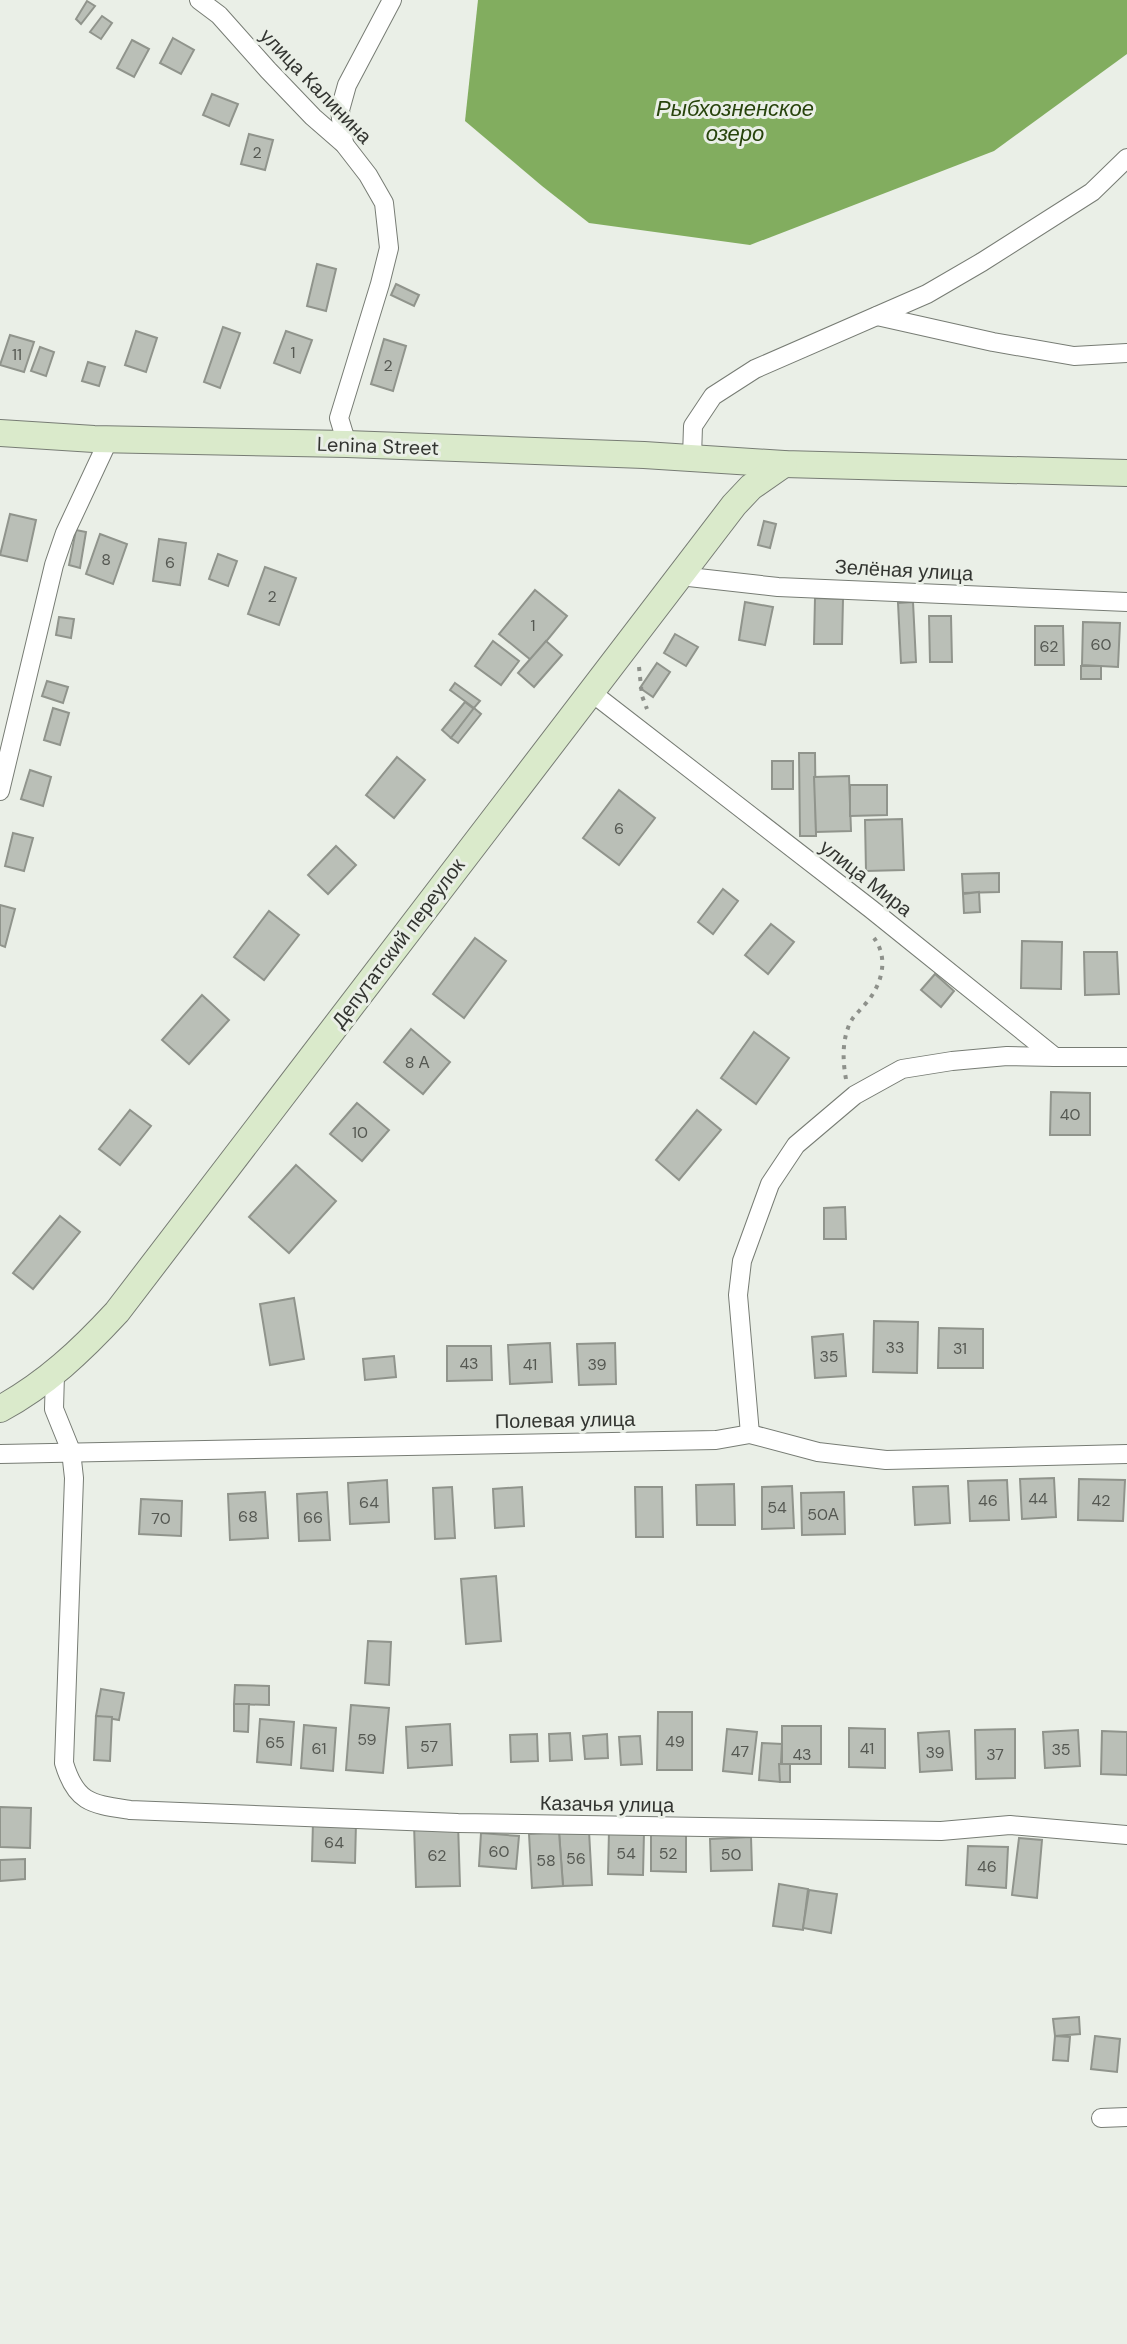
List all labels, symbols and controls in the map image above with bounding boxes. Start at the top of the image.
street label: улица Калинина [254,23,378,150]
water label: Рыбхозненское озеро [656,94,814,148]
house number: 2 [252,142,262,163]
house number: 1 [291,342,296,363]
house number: 11 [12,344,22,365]
house number: 2 [383,355,393,376]
street label: Lenina Street [317,431,440,461]
house number: 8 [101,549,111,570]
house number: 6 [165,552,175,573]
street label: Зелёная улица [834,553,975,587]
house number: 2 [267,586,277,607]
house number: 1 [531,615,536,636]
house number: 60 [1091,634,1112,655]
house number: 62 [1040,636,1058,657]
house number: 6 [614,818,624,839]
street label: улица Мира [815,834,918,923]
street label: Депутатский переулок [326,853,470,1033]
house number: 8 А [405,1052,430,1073]
house number: 40 [1060,1104,1080,1125]
house number: 10 [352,1122,368,1143]
house number: 33 [886,1337,904,1358]
house number: 31 [953,1338,967,1359]
house number: 35 [819,1346,839,1367]
house number: 43 [459,1353,479,1374]
house number: 41 [523,1354,537,1375]
house number: 39 [587,1354,607,1375]
street label: Полевая улица [495,1406,636,1434]
house number: 44 [1028,1488,1048,1509]
house number: 46 [978,1490,998,1511]
house number: 42 [1092,1490,1110,1511]
house number: 64 [359,1492,379,1513]
house number: 54 [767,1497,787,1518]
house number: 50А [807,1504,839,1525]
house number: 68 [238,1506,258,1527]
house number: 66 [303,1507,323,1528]
house number: 70 [151,1508,171,1529]
house number: 59 [357,1729,377,1750]
house number: 49 [665,1731,685,1752]
house number: 65 [265,1732,285,1753]
house number: 57 [420,1736,438,1757]
house number: 61 [311,1738,327,1759]
house number: 41 [860,1738,874,1759]
house number: 35 [1051,1739,1071,1760]
house number: 47 [731,1741,749,1762]
house number: 39 [925,1742,945,1763]
house number: 43 [792,1744,812,1765]
house number: 37 [986,1744,1004,1765]
street label: Казачья улица [540,1790,675,1818]
house number: 64 [324,1832,344,1853]
house number: 60 [489,1841,510,1862]
house number: 54 [616,1843,636,1864]
house number: 52 [659,1843,677,1864]
house number: 50 [721,1844,741,1865]
house number: 62 [428,1845,446,1866]
house number: 56 [566,1848,586,1869]
house number: 58 [536,1850,556,1871]
house number: 46 [977,1856,997,1877]

